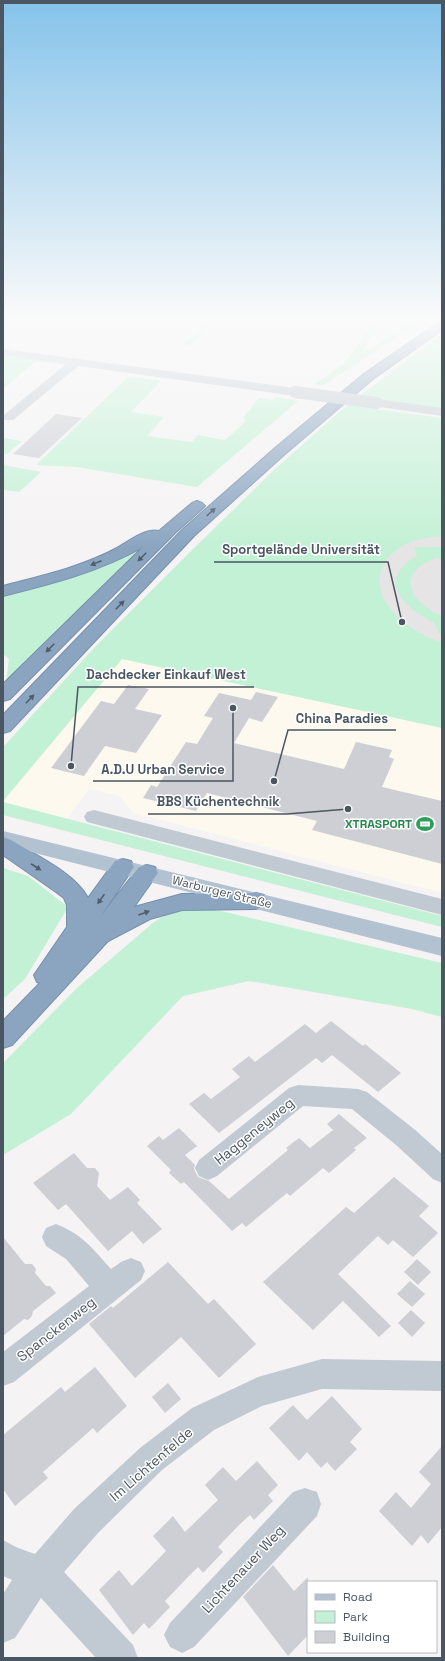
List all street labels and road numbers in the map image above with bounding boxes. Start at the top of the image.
street label: Warburger Straße [170,872,274,912]
street label: Haggeneyweg [211,1093,297,1169]
street label: Spanckenweg [13,1293,99,1365]
street label: Im Lichtenfelde [106,1423,196,1505]
street label: Lichtenauer Weg [198,1521,288,1617]

